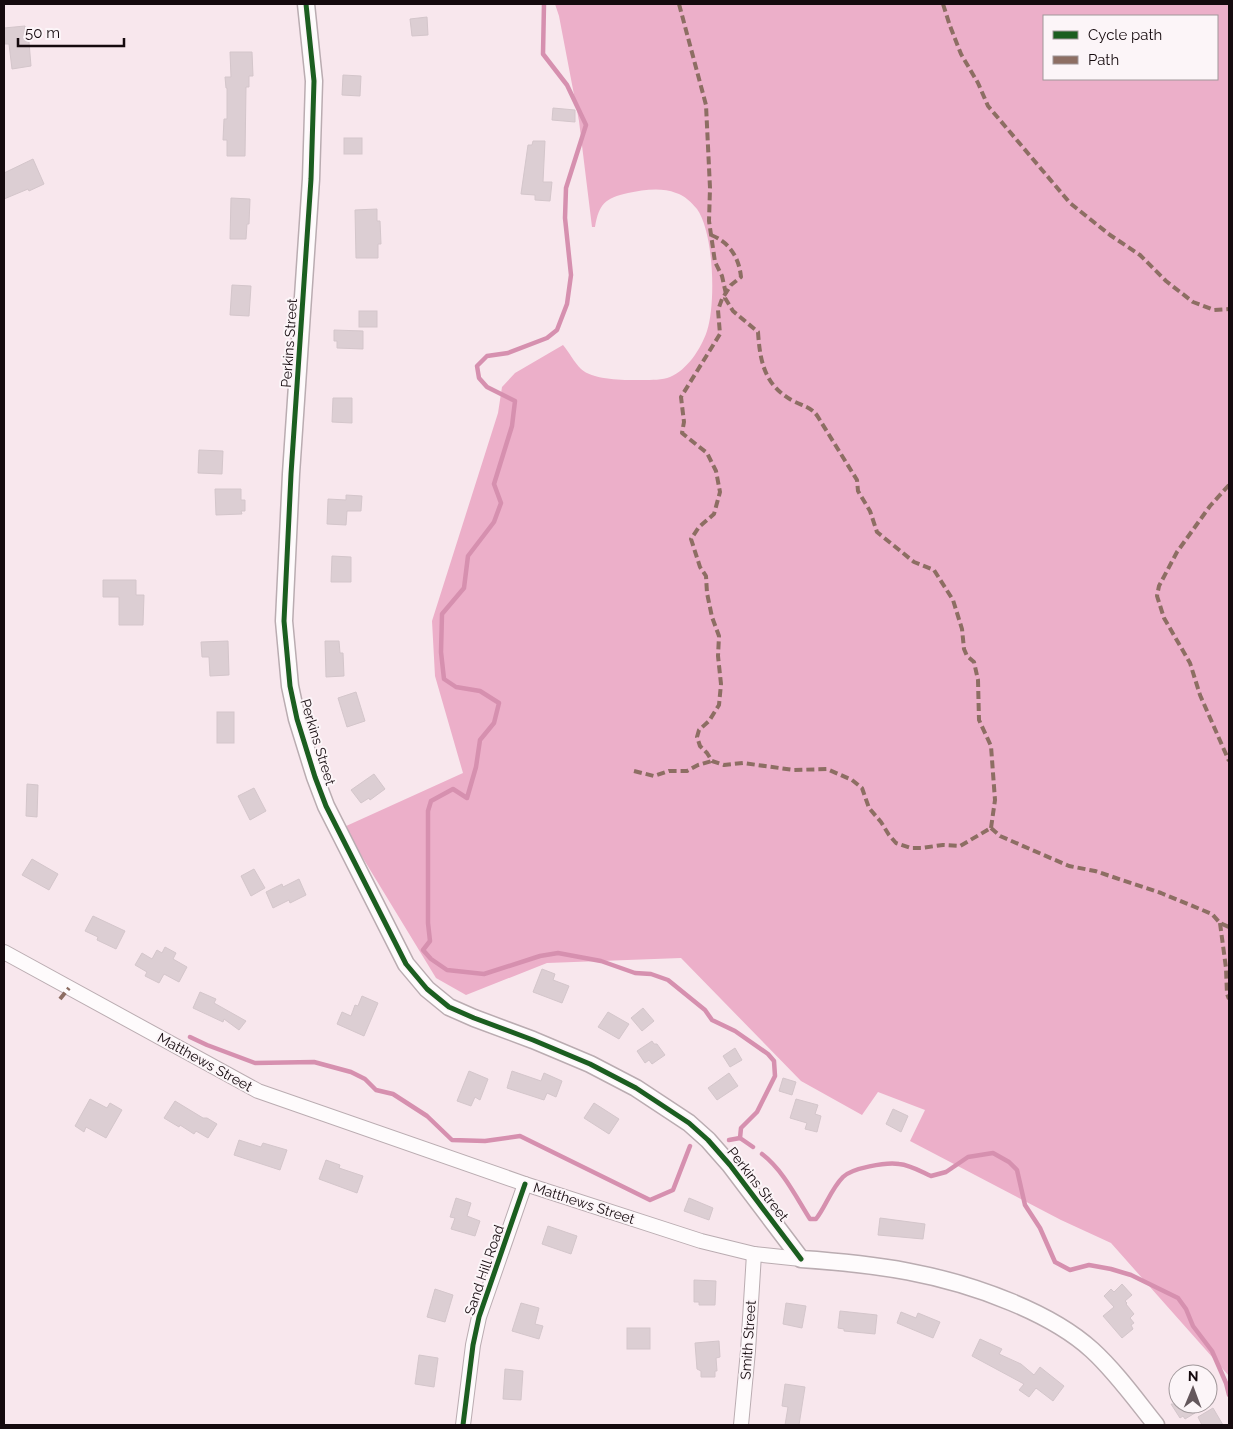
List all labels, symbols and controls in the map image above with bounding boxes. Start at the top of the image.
scale bar [18,15,124,47]
legend [1043,15,1218,80]
text: 50 m [25,24,60,42]
text: Cycle path [1088,26,1162,44]
text: Path [1088,51,1119,69]
street label: Perkins Street [278,298,300,388]
street label: Perkins Street [297,697,339,787]
street label: Matthews Street [155,1029,255,1095]
street label: Perkins Street [724,1144,792,1224]
street label: Matthews Street [531,1179,637,1227]
street label: Sand Hill Road [461,1223,507,1317]
street label: Smith Street [737,1299,759,1380]
north arrow [1168,1364,1218,1414]
text: N [1188,1368,1199,1384]

